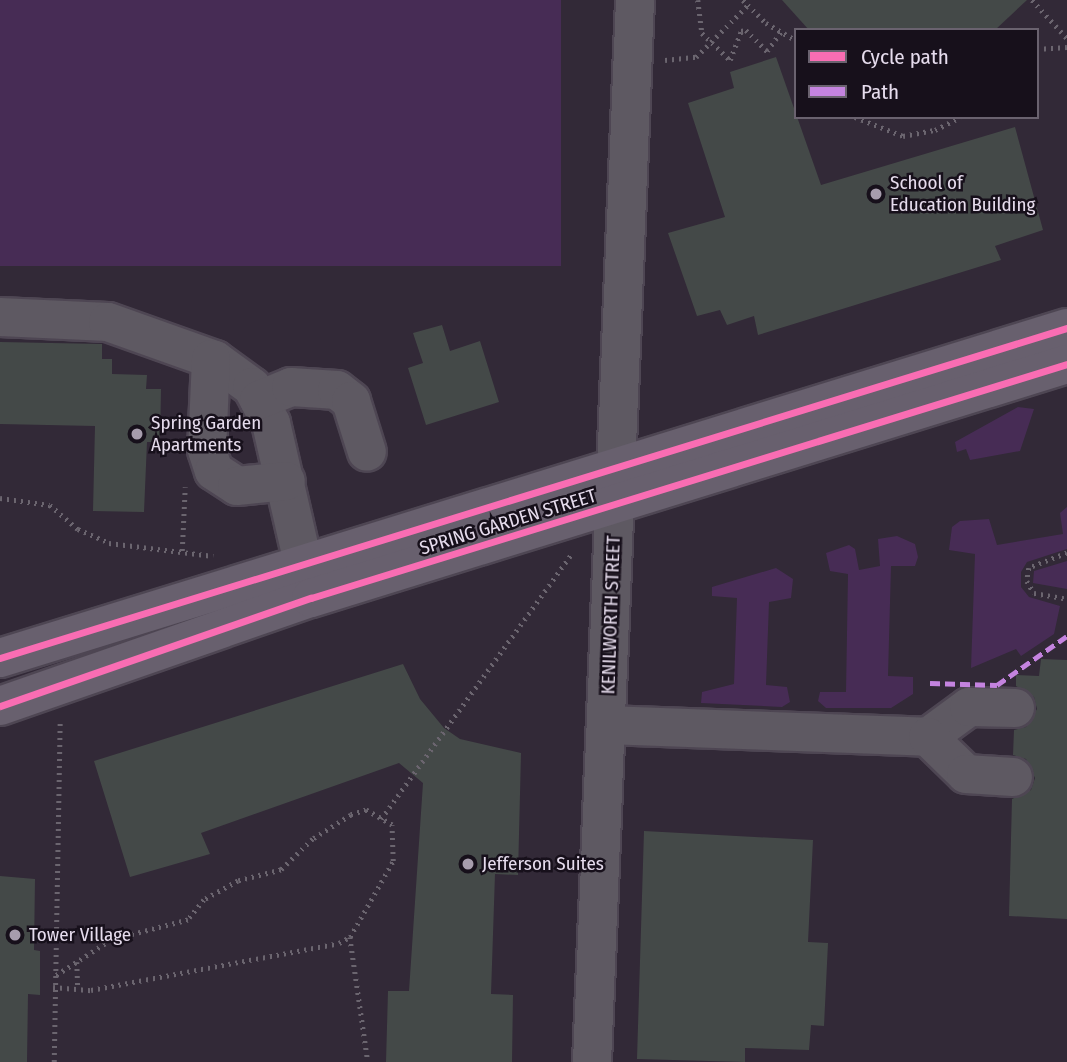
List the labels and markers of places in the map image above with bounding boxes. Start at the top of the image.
place label: School of Education Building [890,172,1035,216]
marker: School of Education Building [868,186,884,202]
place label: Spring Garden Apartments [151,412,261,456]
marker: Spring Garden Apartments [129,426,145,442]
place label: Jefferson Suites [482,853,604,875]
marker: Jefferson Suites [460,856,476,872]
place label: Tower Village [29,924,131,946]
marker: Tower Village [7,927,23,943]

